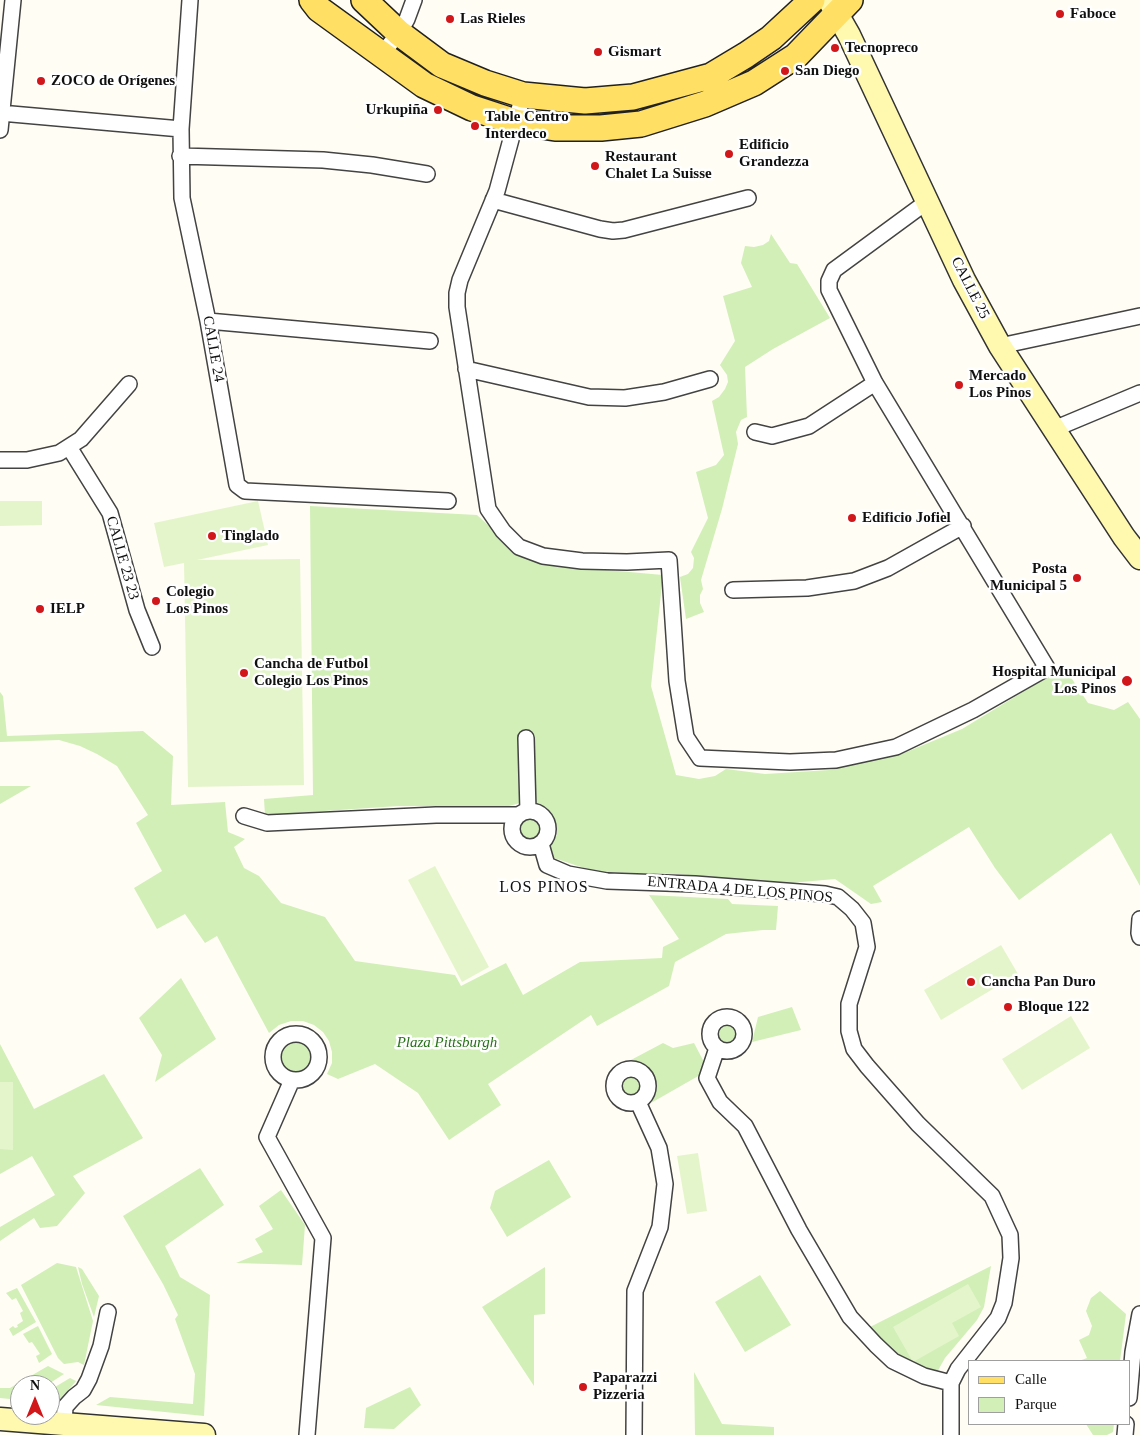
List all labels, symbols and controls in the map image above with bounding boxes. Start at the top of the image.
place label: Faboce [1070,5,1116,23]
marker: Faboce [1054,8,1066,20]
place label: Las Rieles [460,10,525,28]
marker: Las Rieles [444,13,456,25]
place label: Tecnopreco [845,39,918,57]
marker: Tecnopreco [829,42,841,54]
place label: Gismart [608,43,661,61]
marker: Gismart [592,46,604,58]
place label: San Diego [795,62,860,80]
marker: San Diego [779,65,791,77]
place label: ZOCO de Orígenes [51,72,175,90]
marker: ZOCO de Orígenes [35,75,47,87]
place label: Urkupiña [365,101,428,119]
marker: Urkupiña [432,104,444,116]
place label: Table Centro Interdeco [485,108,569,143]
marker: Table Centro Interdeco [469,120,481,132]
place label: Edificio Grandezza [739,136,809,171]
place label: Restaurant Chalet La Suisse [605,148,712,183]
marker: Edificio Grandezza [723,148,735,160]
marker: Restaurant Chalet La Suisse [589,160,601,172]
street label: CALLE 25 [947,254,993,322]
street label: CALLE 24 [198,314,228,384]
place label: Mercado Los Pinos [969,367,1031,402]
marker: Mercado Los Pinos [953,379,965,391]
place label: Edificio Jofiel [862,509,951,527]
marker: Edificio Jofiel [846,512,858,524]
street label: CALLE 23 23 [102,514,142,602]
place label: Tinglado [222,527,279,545]
marker: Tinglado [206,530,218,542]
place label: Posta Municipal 5 [990,560,1067,595]
marker: Posta Municipal 5 [1071,572,1083,584]
place label: Colegio Los Pinos [166,583,228,618]
marker: Colegio Los Pinos [150,595,162,607]
place label: IELP [50,600,85,618]
marker: IELP [34,603,46,615]
place label: Cancha de Futbol Colegio Los Pinos [254,655,368,690]
place label: Hospital Municipal Los Pinos [992,663,1116,698]
marker: Cancha de Futbol Colegio Los Pinos [238,667,250,679]
marker: Hospital Municipal Los Pinos [1120,674,1134,688]
street label: ENTRADA 4 DE LOS PINOS [647,873,833,907]
district label: LOS PINOS [498,878,590,898]
place label: Cancha Pan Duro [981,973,1096,991]
marker: Cancha Pan Duro [965,976,977,988]
place label: Bloque 122 [1018,998,1089,1016]
marker: Bloque 122 [1002,1001,1014,1013]
park label: Plaza Pittsburgh [397,1034,497,1052]
legend [968,1360,1130,1425]
place label: Paparazzi Pizzeria [593,1369,657,1404]
text: Calle [1015,1371,1047,1387]
north arrow [10,1375,60,1425]
text: N [30,1378,40,1393]
marker: Paparazzi Pizzeria [577,1381,589,1393]
text: Parque [1015,1396,1057,1412]

